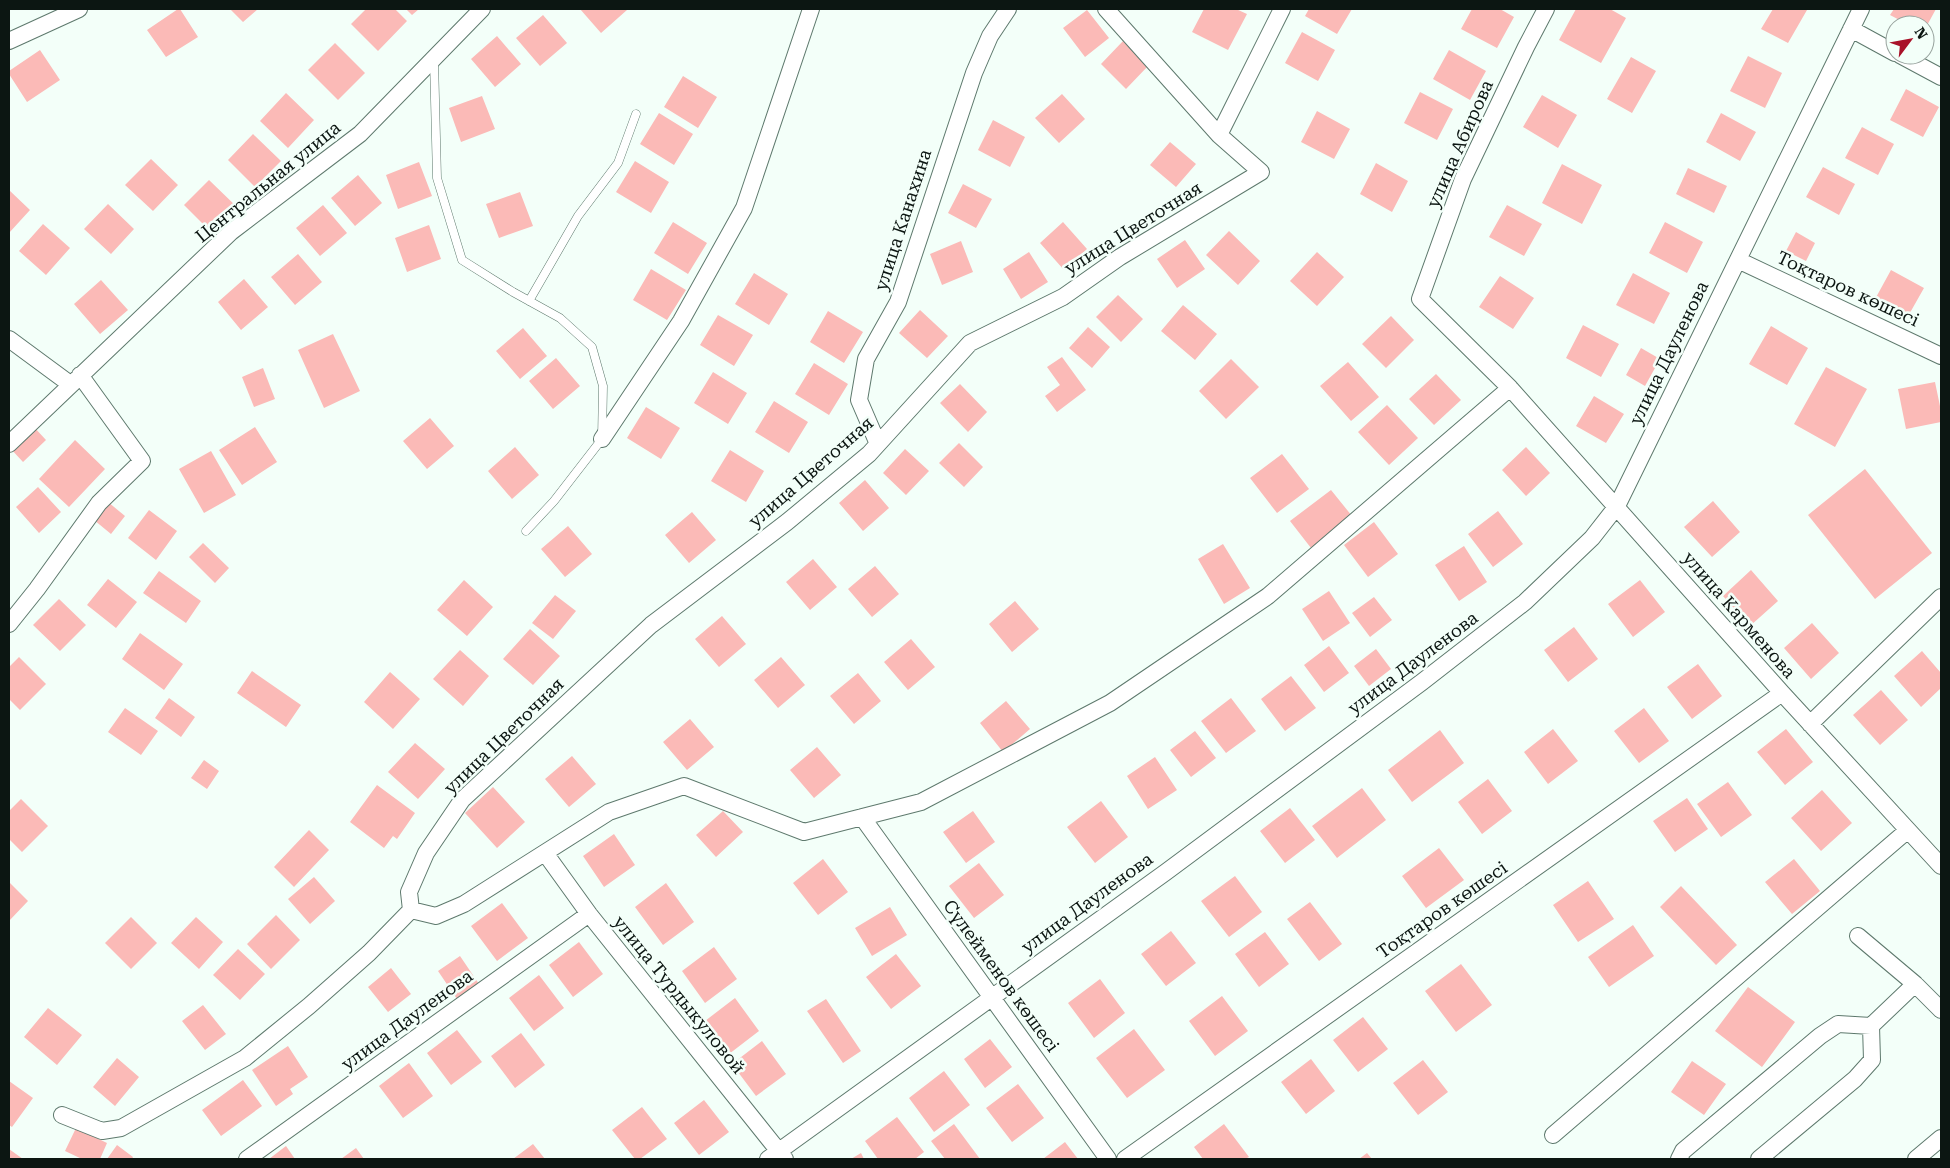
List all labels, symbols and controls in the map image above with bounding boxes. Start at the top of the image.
north arrow [1885,15,1935,65]
text: N [1911,24,1931,42]
street label: улица Абирова [1422,76,1497,211]
street label: Центральная улица [191,117,345,247]
street label: улица Канахина [870,146,935,293]
street label: улица Цветочная [1060,177,1205,278]
street label: Тоқтаров көшесі [1774,246,1923,331]
street label: улица Дауленова [1625,277,1713,428]
street label: улица Цветочная [744,412,877,531]
street label: улица Карменова [1679,547,1800,682]
street label: улица Дауленова [1344,607,1482,718]
street label: улица Цветочная [440,673,568,798]
street label: улица Дауленова [1017,848,1157,957]
street label: Тоқтаров көшесі [1373,857,1511,962]
street label: Сүлейменов көшесі [939,896,1064,1056]
street label: улица Турдыкуловой [609,911,750,1078]
street label: улица Дауленова [337,965,477,1074]

